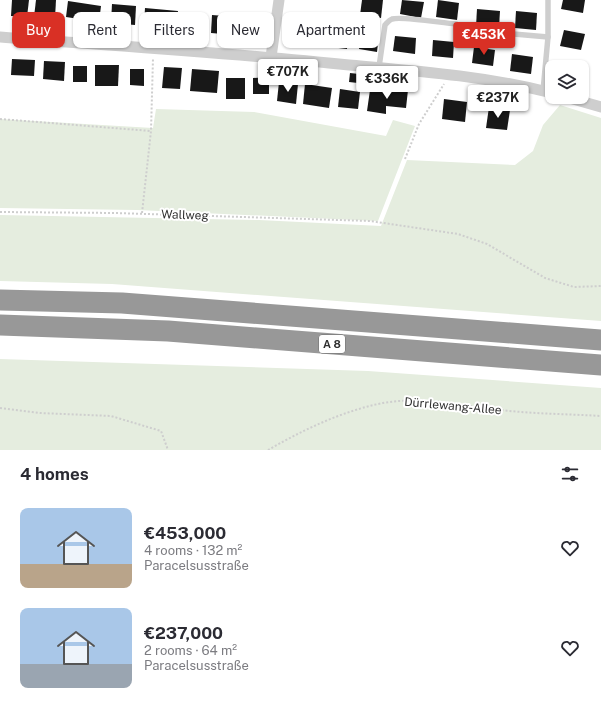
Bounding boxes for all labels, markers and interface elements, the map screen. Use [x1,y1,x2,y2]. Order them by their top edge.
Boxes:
chip: Buy [12,12,65,48]
chip: Rent [73,12,131,48]
chip: Filters [139,12,209,48]
chip: New [217,12,274,48]
chip: Apartment [282,12,380,48]
pin: €453K [456,22,512,56]
text: €453K [462,27,506,42]
pin: €707K [260,59,316,93]
map controls [545,60,589,104]
button: layers [545,60,589,104]
text: €707K [267,64,309,79]
pin: €336K [359,66,415,100]
text: €336K [365,71,409,86]
pin: €237K [470,85,526,119]
text: €237K [477,90,519,105]
street label: Wallweg [161,207,209,223]
road number: A 8 [319,335,345,353]
street label: Dürrlewang-Allee [404,395,502,417]
icon: filters [559,463,581,485]
text: 4 homes [20,464,89,484]
text: €453,000 [144,523,226,543]
icon: home [52,524,100,572]
icon: heart [559,537,581,559]
text: 4 rooms · 132 m² [144,543,242,558]
text: Paracelsusstraße [144,558,249,573]
text: €237,000 [144,623,223,643]
icon: home [52,624,100,672]
icon: heart [559,637,581,659]
text: 2 rooms · 64 m² [144,643,237,658]
text: Paracelsusstraße [144,658,249,673]

